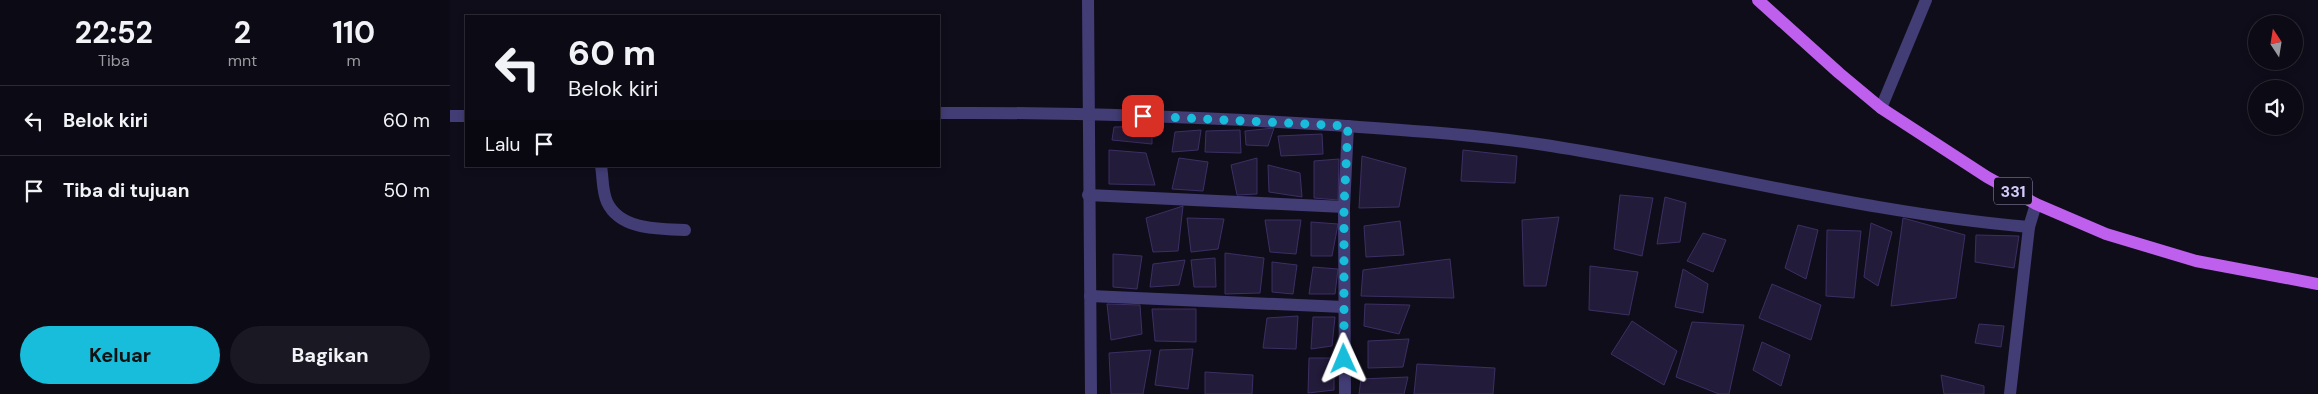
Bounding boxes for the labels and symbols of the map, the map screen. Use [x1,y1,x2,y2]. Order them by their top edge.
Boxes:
north arrow [2248,15,2302,70]
pin [1122,95,1164,137]
road number: 331 [1994,178,2032,205]
position arrow [1317,332,1369,384]

